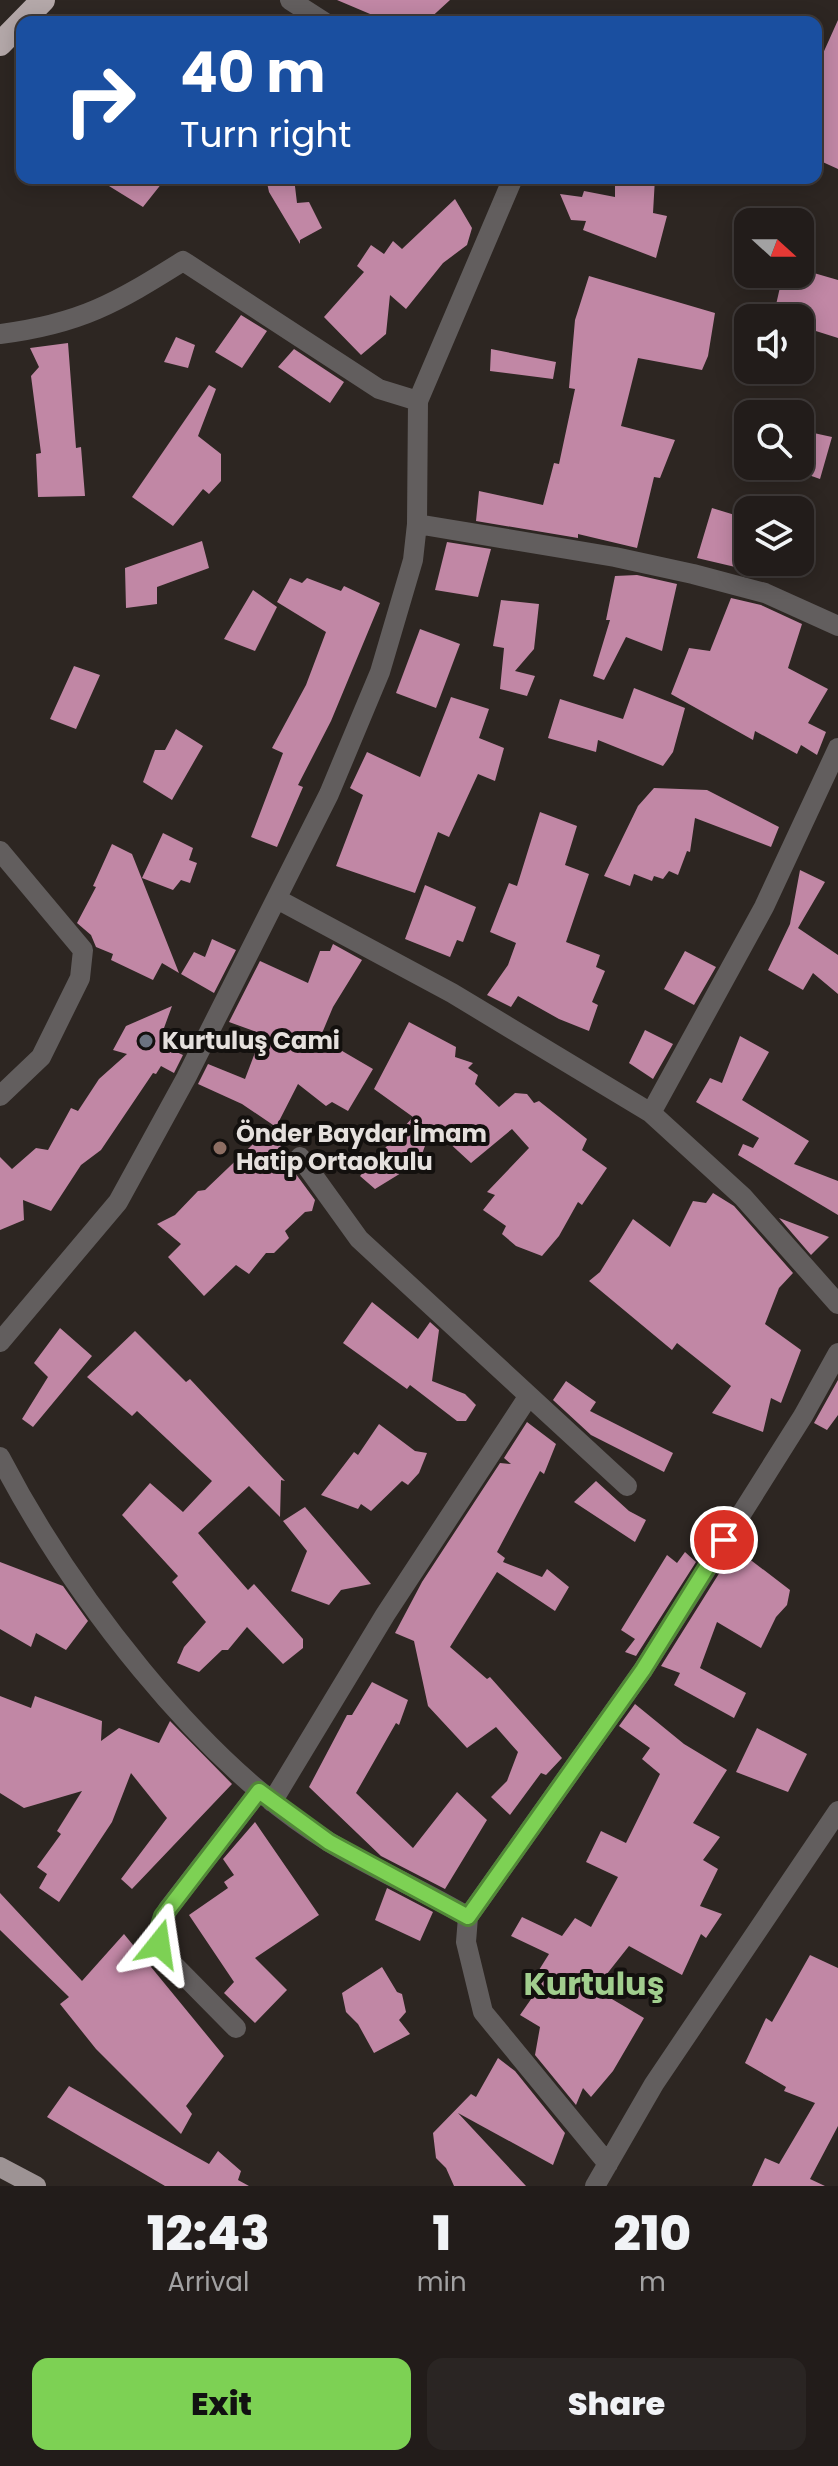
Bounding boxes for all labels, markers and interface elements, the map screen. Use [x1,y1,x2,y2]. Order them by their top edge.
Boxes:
text: 40 m [180,33,326,112]
icon: right [48,48,152,152]
text: Turn right [180,109,351,160]
north arrow [734,208,814,288]
map controls [734,208,814,576]
button: sound [734,304,814,384]
button: search [734,400,814,480]
button: layers [734,496,814,576]
place label: Kurtuluş Cami [162,1024,340,1057]
marker: Kurtuluş Cami [137,1032,155,1050]
place label: Önder Baydar İmam Hatip Ortaokulu [236,1117,487,1178]
marker: Önder Baydar İmam Hatip Ortaokulu [211,1139,229,1157]
pin [690,1506,758,1574]
icon: arrive [702,1518,746,1562]
position arrow [117,1902,201,1986]
district label: Kurtuluş [524,1961,665,2006]
text: 12:43 [147,2200,270,2267]
text: 1 [432,2200,451,2267]
text: 210 [614,2200,691,2267]
text: Arrival [167,2264,249,2300]
text: min [417,2264,467,2300]
text: m [639,2264,666,2300]
button: Exit [32,2358,411,2450]
button: Share [427,2358,806,2450]

